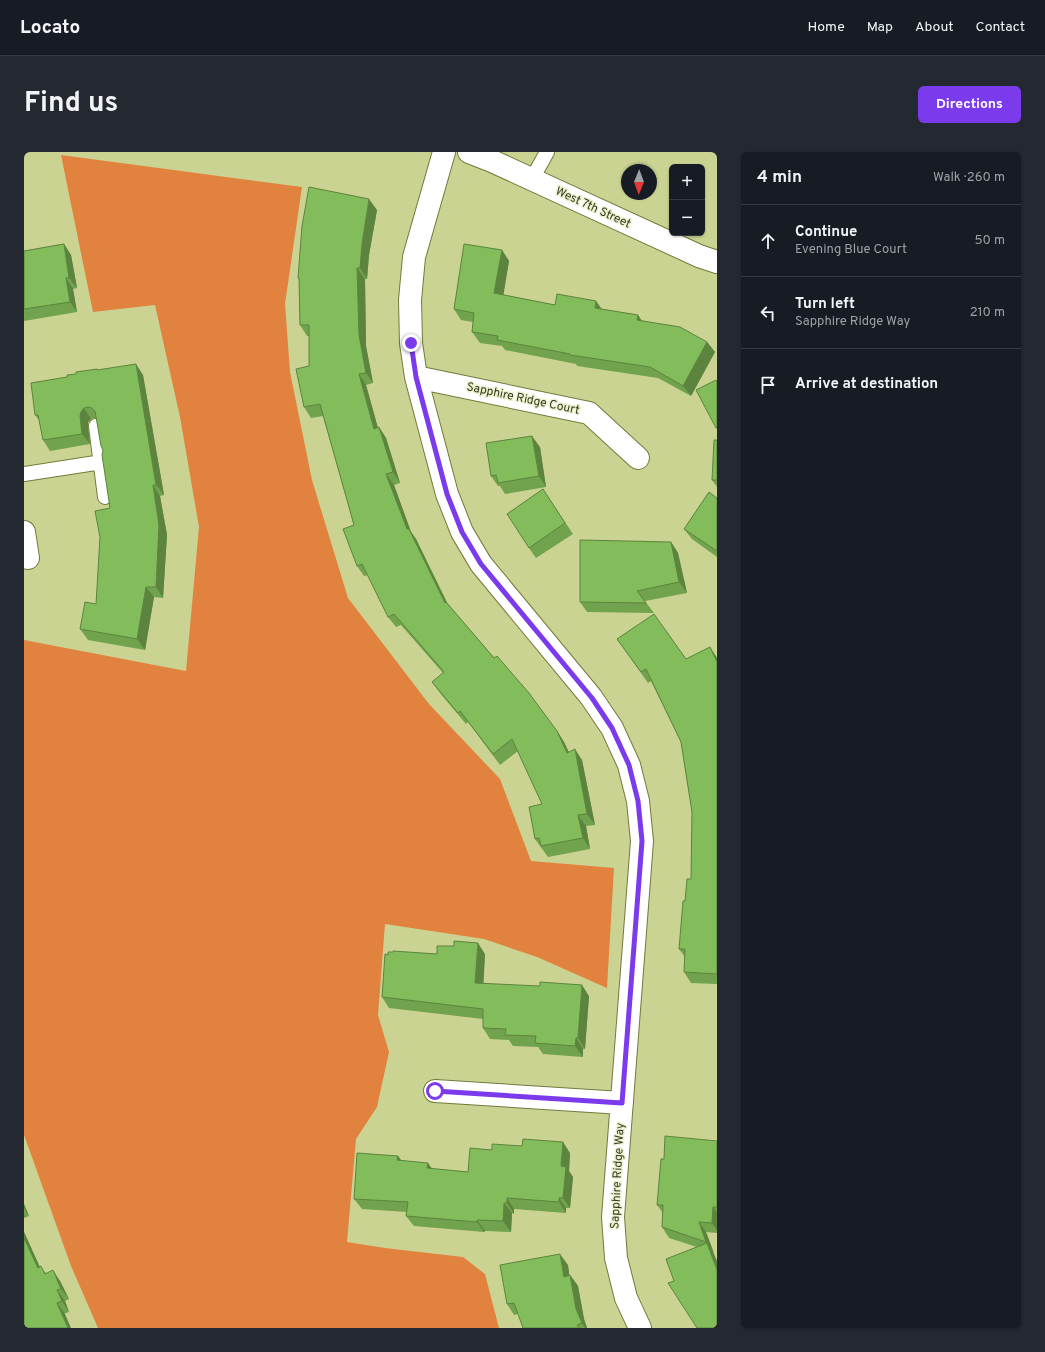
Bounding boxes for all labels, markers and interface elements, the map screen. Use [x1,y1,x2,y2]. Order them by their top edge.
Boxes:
text: Locato [20,16,80,40]
text: Home [808,19,845,36]
text: Map [867,19,893,36]
text: About [915,19,954,36]
text: Contact [976,19,1025,36]
text: Find us [24,86,118,122]
button: Directions [918,86,1021,123]
north arrow [621,164,657,200]
map controls [669,164,705,236]
button: + [669,164,705,200]
text: 4 min [757,167,802,189]
text: Walk · 260 m [933,170,1005,186]
street label: West 7th Street [553,184,633,232]
button: − [669,200,705,236]
text: Continue [795,223,857,242]
icon: ahead [757,230,779,252]
text: 50 m [975,233,1005,249]
text: Evening Blue Court [795,242,907,258]
text: Turn left [795,295,855,314]
icon: left [757,302,779,324]
text: 210 m [970,305,1005,321]
text: Sapphire Ridge Way [795,314,910,330]
route end [402,334,420,352]
icon: arrive [757,374,779,396]
text: Arrive at destination [795,375,938,394]
street label: Sapphire Ridge Court [465,379,581,419]
route start [426,1082,444,1100]
street label: Sapphire Ridge Way [607,1122,629,1230]

